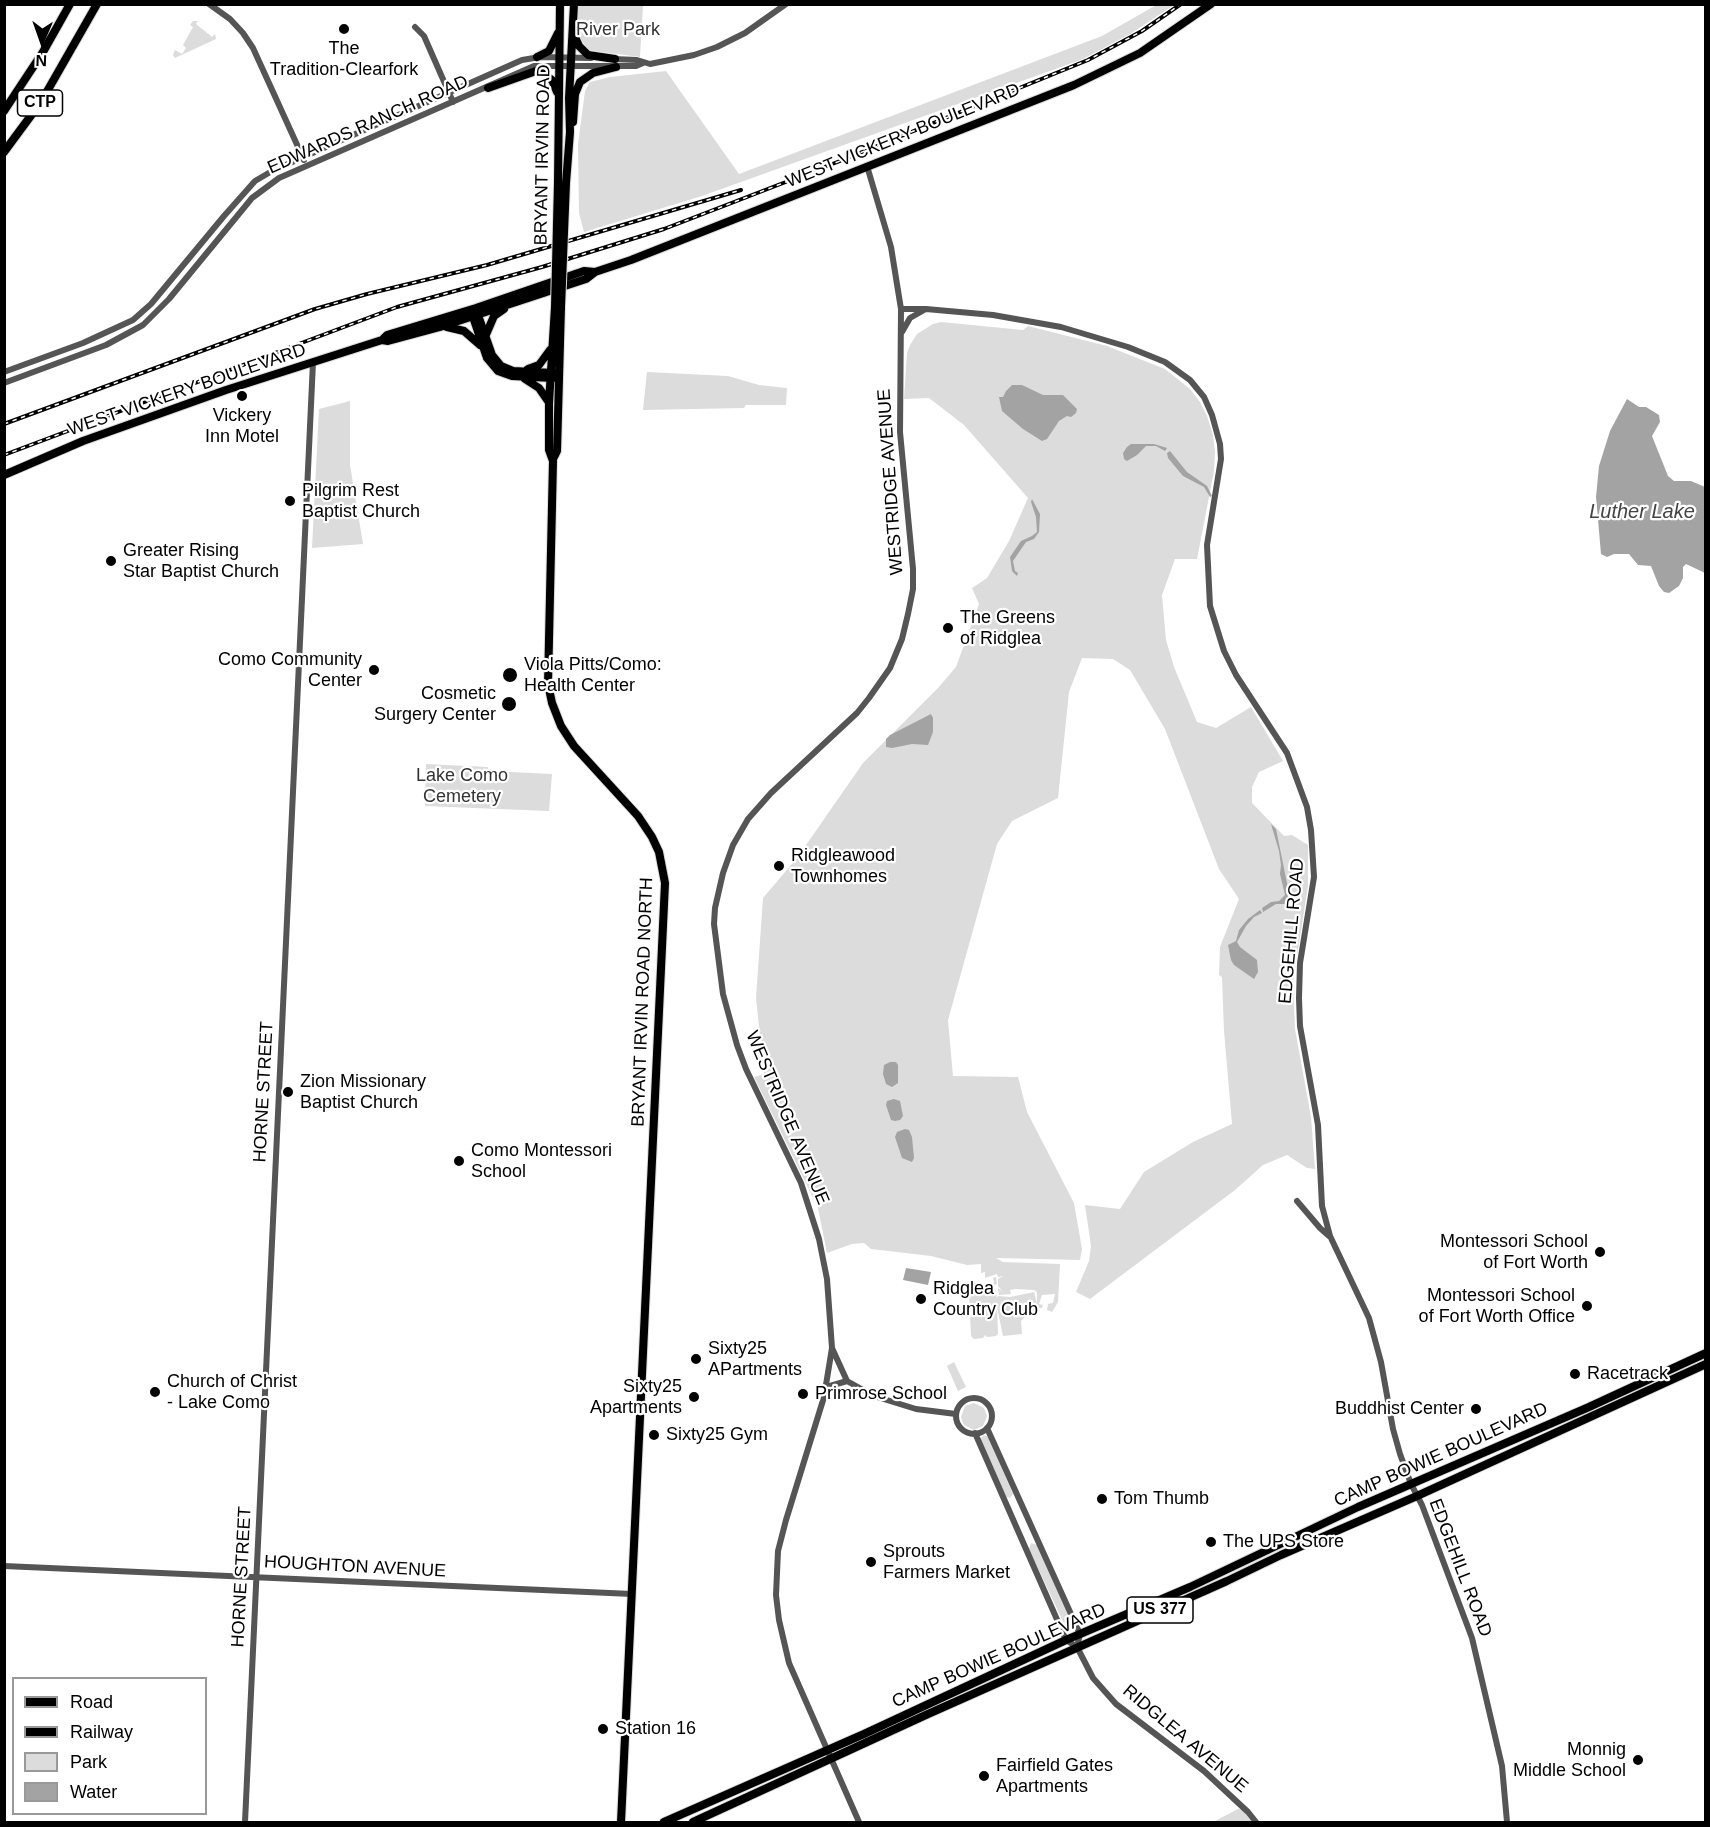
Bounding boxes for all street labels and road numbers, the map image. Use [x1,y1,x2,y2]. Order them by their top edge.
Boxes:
street label: BRYANT IRVIN ROAD [531,64,555,246]
street label: EDWARDS RANCH ROAD [264,71,472,179]
street label: WEST VICKERY BOULEVARD [783,79,1023,193]
road number: CTP [18,90,63,116]
street label: WEST VICKERY BOULEVARD [65,339,309,441]
street label: WESTRIDGE AVENUE [874,388,908,576]
street label: EDGEHILL ROAD [1275,857,1309,1005]
street label: BRYANT IRVIN ROAD NORTH [628,877,658,1127]
street label: HORNE STREET [250,1021,278,1163]
street label: WESTRIDGE AVENUE [741,1028,833,1208]
street label: CAMP BOWIE BOULEVARD [1331,1398,1551,1512]
street label: EDGEHILL ROAD [1424,1496,1496,1640]
street label: HORNE STREET [228,1506,256,1648]
street label: HOUGHTON AVENUE [263,1551,447,1583]
road number: US 377 [1127,1597,1193,1623]
street label: CAMP BOWIE BOULEVARD [889,1599,1109,1713]
street label: RIDGLEA AVENUE [1118,1680,1252,1798]

